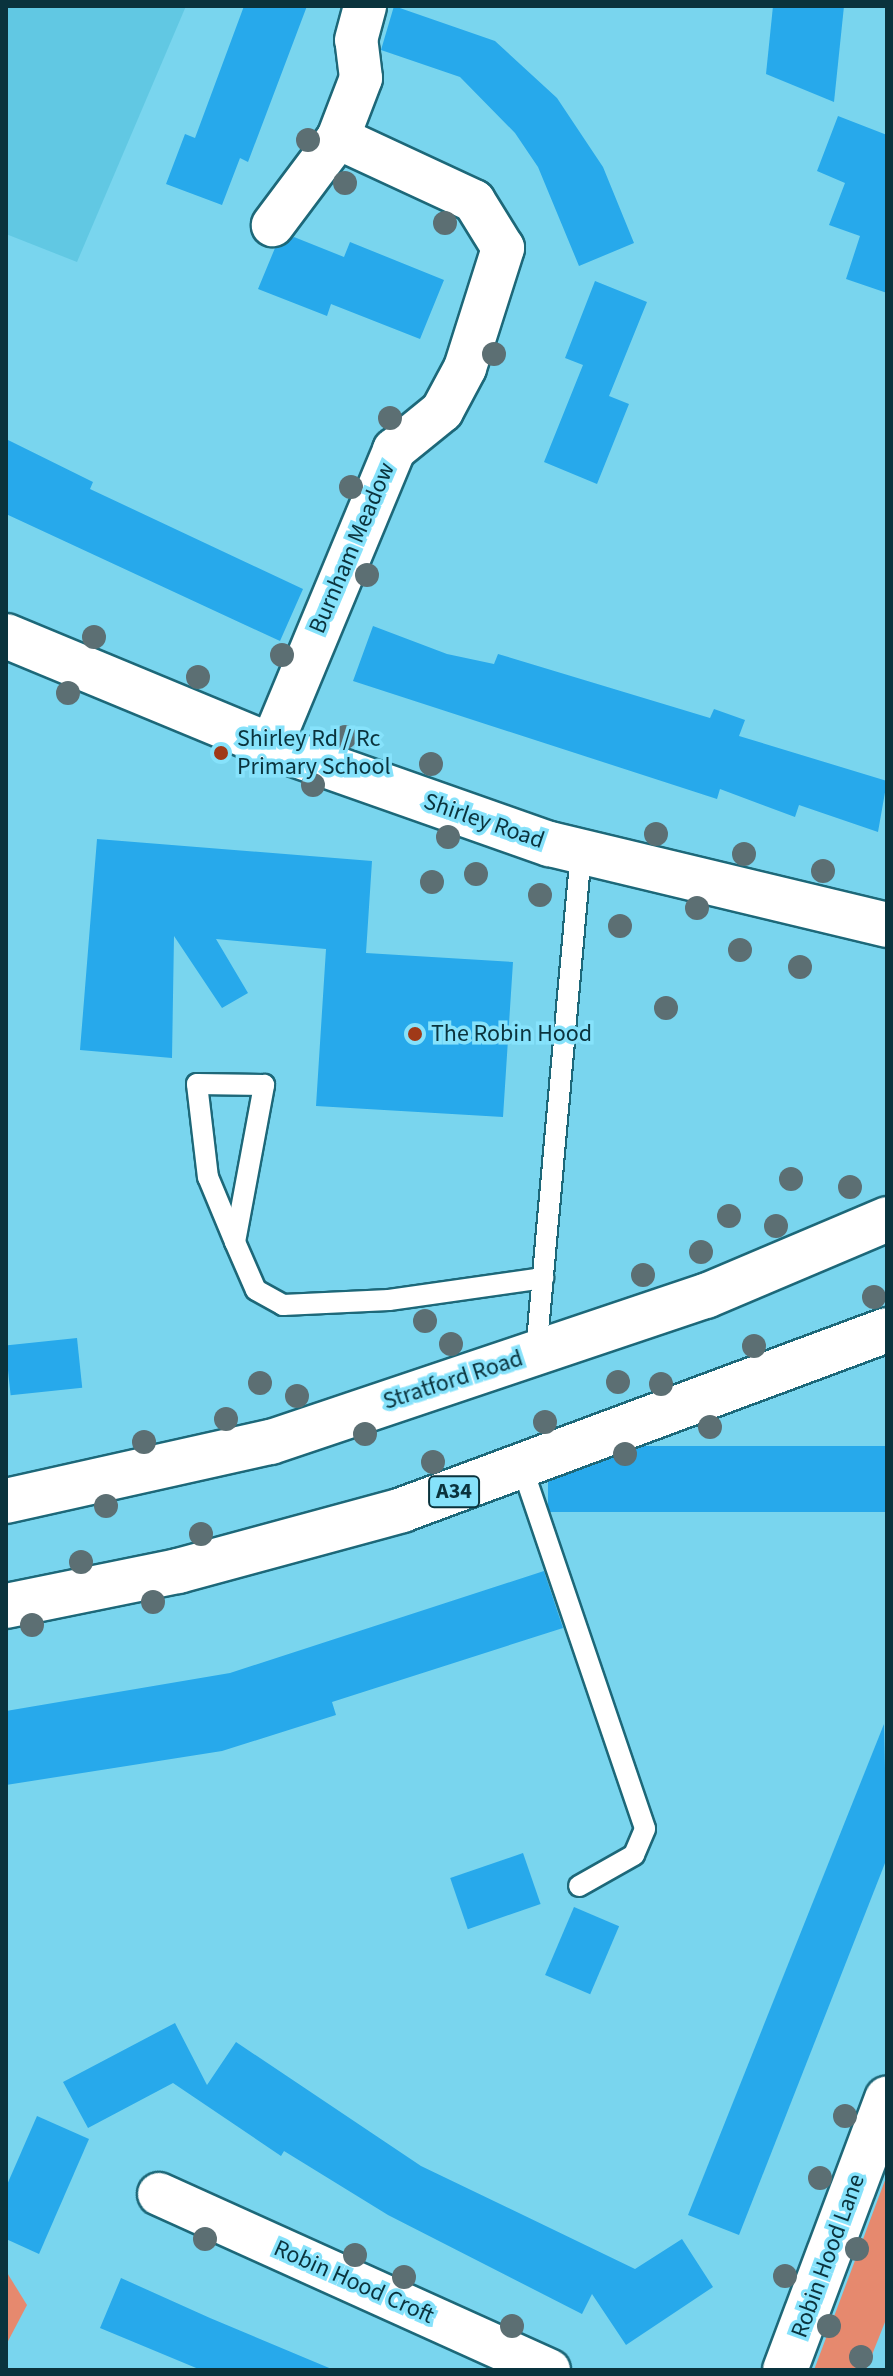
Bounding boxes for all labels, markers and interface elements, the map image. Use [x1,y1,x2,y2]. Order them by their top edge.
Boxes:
street label: Burnham Meadow [303,458,401,638]
place label: Shirley Rd / Rc Primary School [237,725,391,781]
marker: Shirley Rd / Rc Primary School [212,744,230,762]
street label: Shirley Road [420,787,548,855]
place label: The Robin Hood [431,1020,592,1048]
marker: The Robin Hood [406,1025,424,1043]
street label: Stratford Road [379,1344,527,1416]
road number: A34 [428,1474,480,1510]
street label: Robin Hood Lane [785,2170,871,2342]
street label: Robin Hood Croft [269,2234,439,2330]

